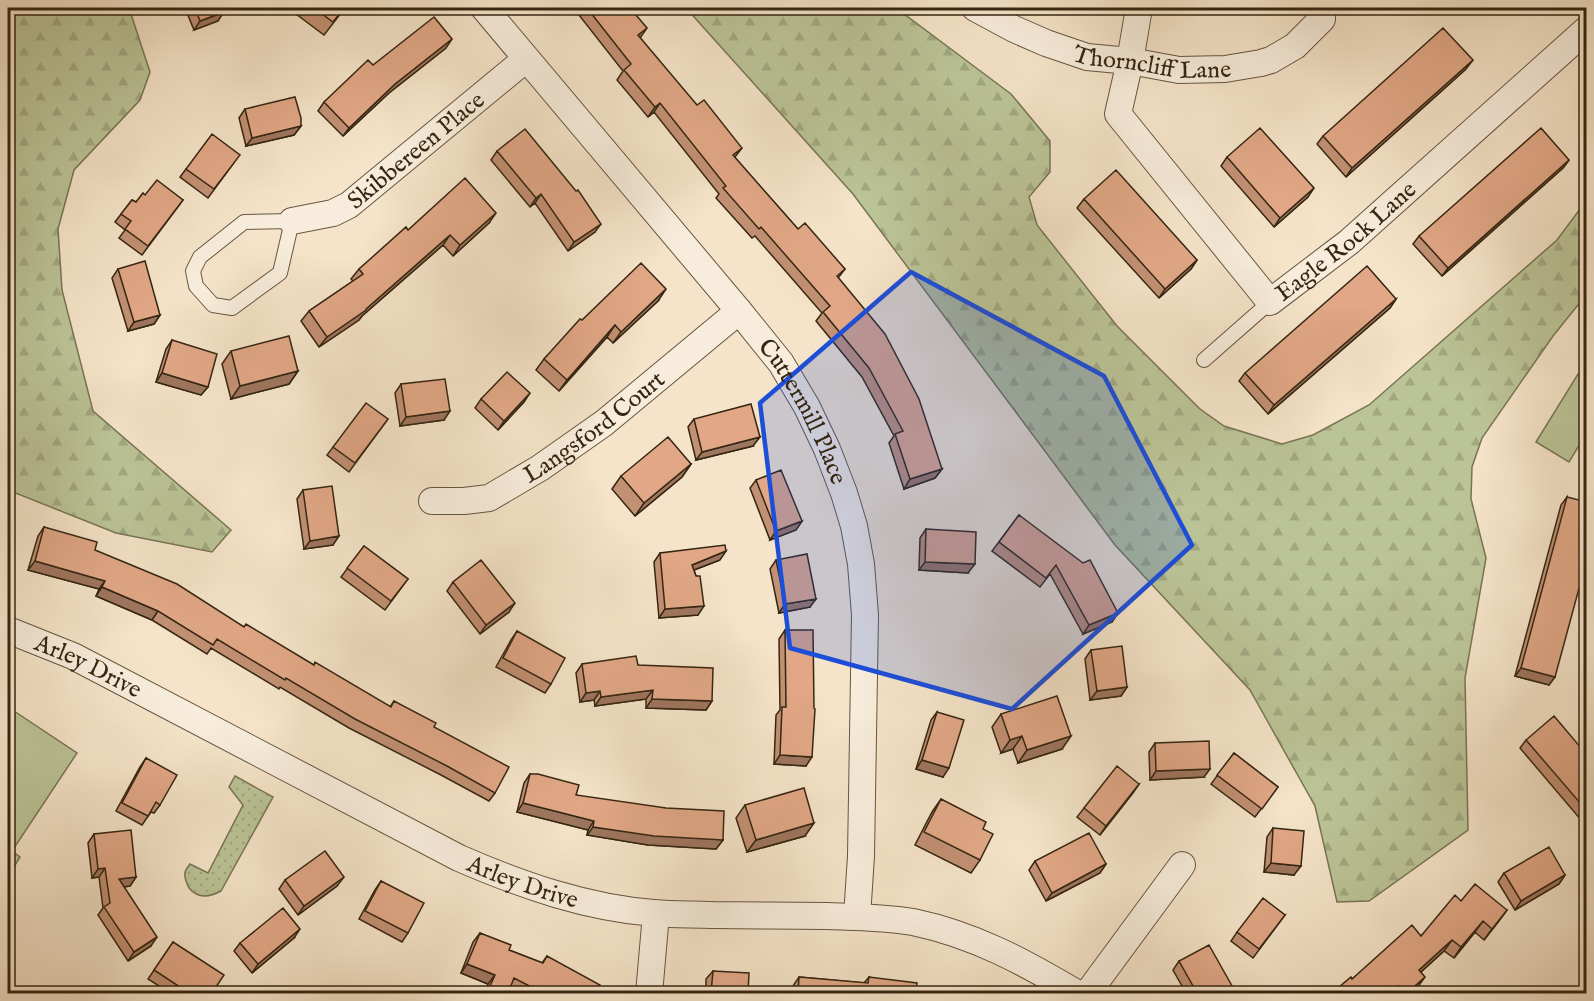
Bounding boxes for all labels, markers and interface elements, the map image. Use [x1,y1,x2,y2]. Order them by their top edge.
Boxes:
street label: Thorncliff Lane [1068,39,1234,87]
street label: Skibbereen Place [341,85,492,217]
street label: Eagle Rock Lane [1270,175,1423,309]
street label: Cuttermill Place [750,333,853,489]
street label: Langsford Court [518,365,672,491]
street label: Arley Drive [29,628,147,706]
street label: Arley Drive [461,849,581,917]

